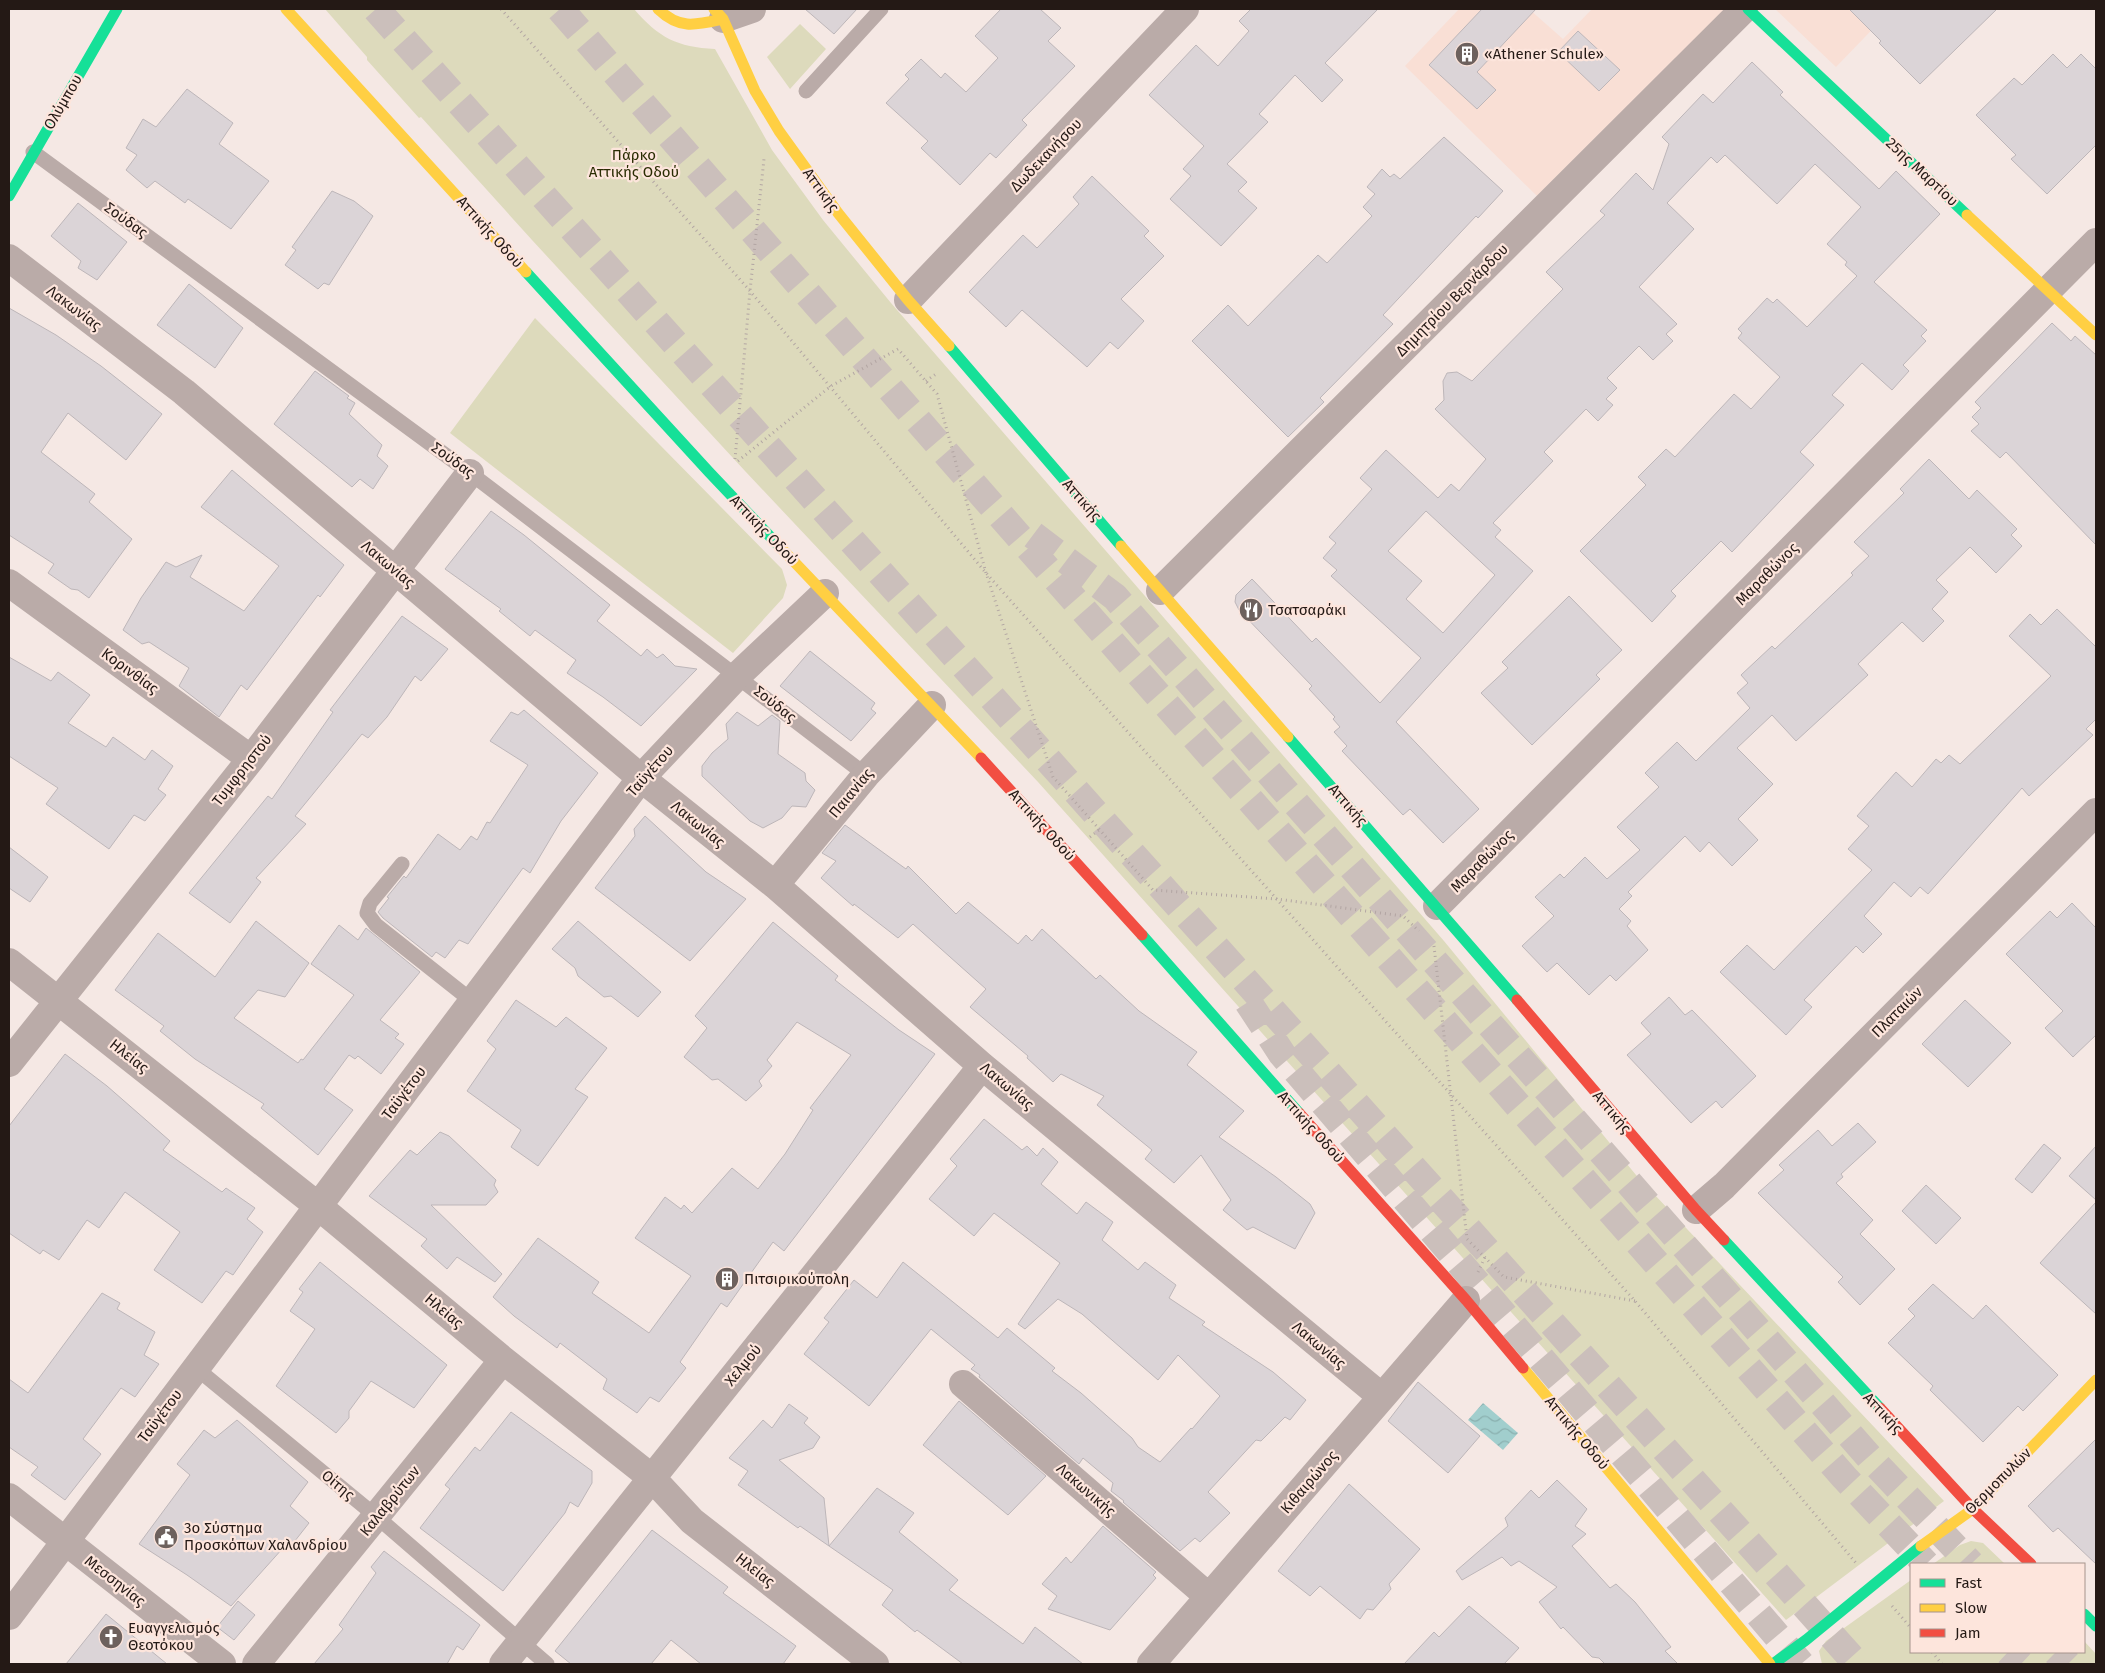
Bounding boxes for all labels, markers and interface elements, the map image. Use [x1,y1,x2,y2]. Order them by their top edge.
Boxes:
building icon: «Athener Schule» [1454,41,1480,67]
place label: «Athener Schule» [1484,45,1604,63]
street label: Ολύμπου [40,71,86,133]
street label: Δωδεκανήσου [1007,115,1085,195]
street label: 25ης Μαρτίου [1882,134,1962,210]
park label: Πάρκο Αττικής Οδού [589,146,679,181]
street label: Αττικής [799,165,843,215]
street label: Αττικής Οδού [453,192,527,272]
street label: Σούδας [101,198,151,242]
street label: Δημητρίου Βερνάρδου [1392,240,1512,360]
street label: Λακωνίας [43,282,105,334]
street label: Σούδας [428,438,478,482]
street label: Αττικής [1059,475,1105,525]
street label: Αττικής Οδού [726,491,802,569]
street label: Λακωνίας [358,537,418,591]
street label: Μαραθώνος [1732,539,1802,609]
restaurant icon: Τσατσαράκι [1238,597,1264,623]
place label: Τσατσαράκι [1268,601,1346,619]
street label: Κορινθίας [98,644,162,698]
street label: Σούδας [750,682,800,726]
street label: Τυμφρηστού [208,731,276,809]
street label: Ταϋγέτου [623,742,677,800]
street label: Παιανίας [825,765,877,821]
street label: Αττικής [1325,780,1371,830]
street label: Αττικής Οδού [1005,785,1079,865]
street label: Λακωνίας [667,797,729,851]
street label: Μαραθώνος [1447,826,1517,896]
street label: Πλαταιών [1868,982,1927,1041]
street label: Ηλείας [106,1035,152,1077]
street label: Λακωνίας [977,1059,1037,1113]
street label: Ταϋγέτου [378,1063,430,1123]
street label: Αττικής Οδού [1274,1087,1348,1167]
street label: Αττικής [1589,1087,1635,1137]
building icon: Πιτσιρικούπολη [714,1266,740,1292]
place label: Πιτσιρικούπολη [744,1270,849,1288]
street label: Ηλείας [421,1290,467,1332]
street label: Λακωνίας [1289,1318,1349,1372]
street label: Χελμού [721,1341,765,1389]
street label: Ταϋγέτου [134,1386,186,1446]
street label: Αττικής [1859,1389,1907,1437]
street label: Αττικής Οδού [1541,1393,1613,1473]
street label: Θερμοπυλών [1961,1444,2035,1518]
street label: Κιθαιρώνος [1277,1447,1341,1517]
street label: Λακωνικής [1053,1460,1119,1520]
street label: Καλαβρύτων [356,1462,424,1540]
street label: Οίτης [318,1466,358,1504]
place label: 3ο Σύστημα Προσκόπων Χαλανδρίου [184,1519,347,1554]
public building icon: 3ο Σύστημα Προσκόπων Χαλανδρίου [153,1524,179,1550]
street label: Ηλείας [732,1549,778,1591]
street label: Μεσσηνίας [81,1552,149,1610]
legend [1910,1563,2085,1653]
text: Fast [1955,1574,1982,1592]
text: Slow [1955,1599,1987,1617]
place label: Ευαγγελισμός Θεοτόκου [128,1619,220,1654]
church icon: Ευαγγελισμός Θεοτόκου [98,1624,124,1650]
text: Jam [1955,1624,1981,1642]

